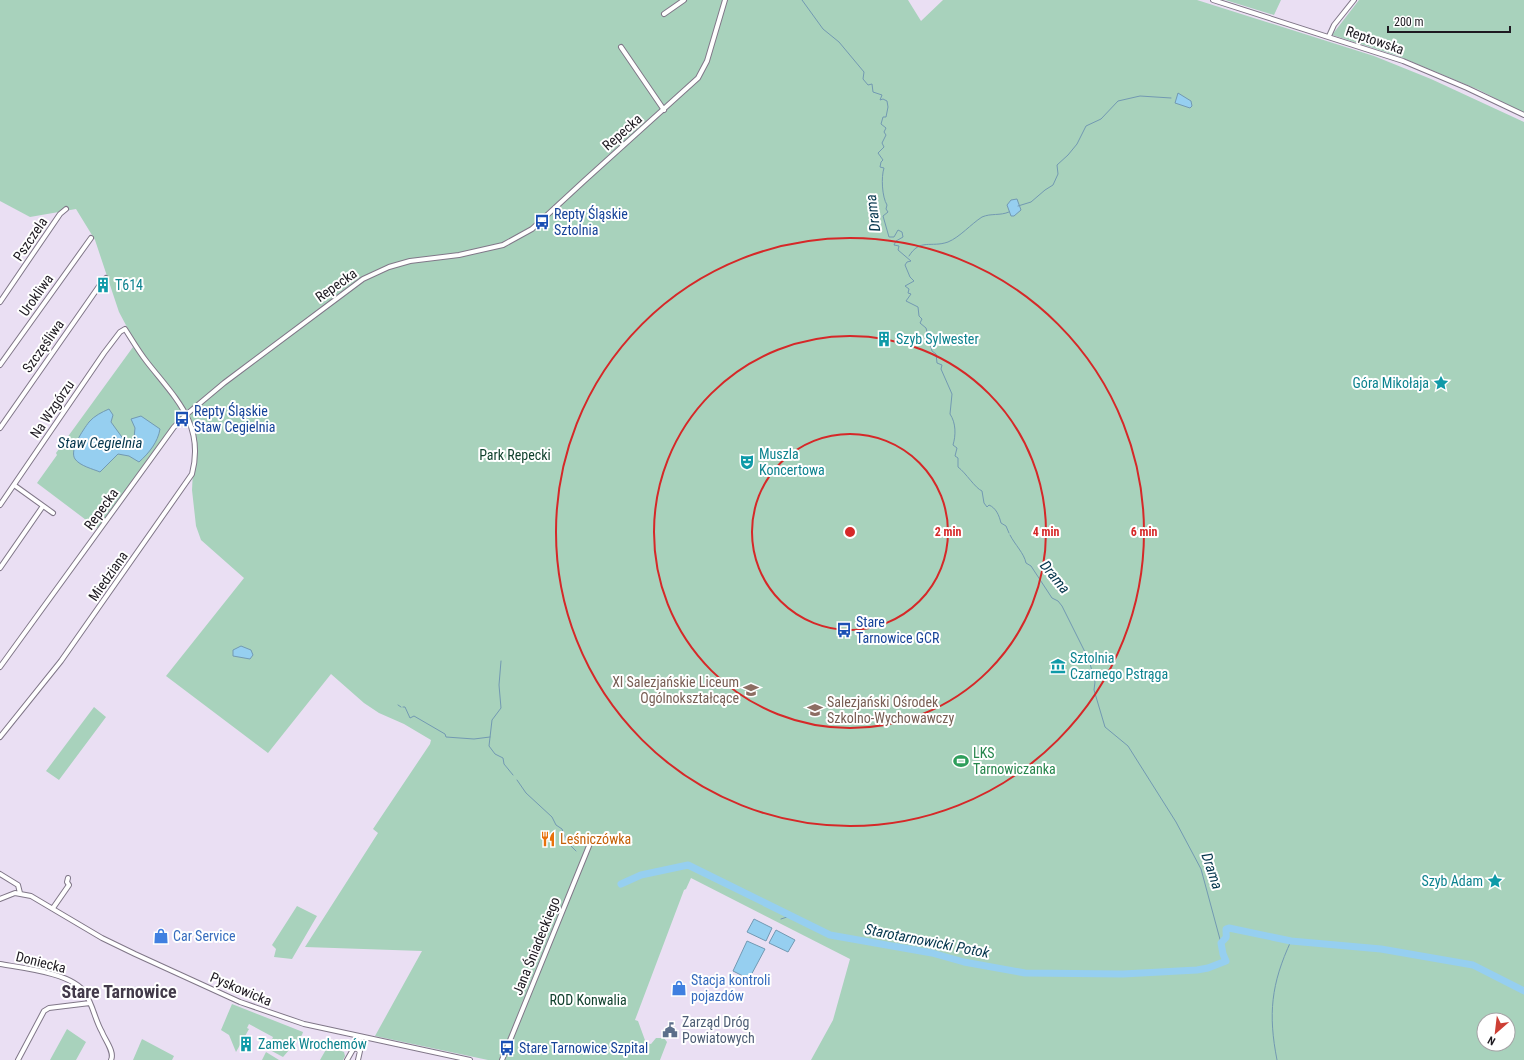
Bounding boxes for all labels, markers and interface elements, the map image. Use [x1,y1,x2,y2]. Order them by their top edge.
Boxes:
scale bar [1388,8,1510,34]
text: 200 m [1394,15,1424,29]
street label: Reptowska [1344,23,1406,57]
street label: Repecka [599,111,645,153]
water label: Drama [862,193,884,233]
place label: Repty Śląskie Sztolnia [554,205,628,238]
bus stop icon: Repty Śląskie Sztolnia [533,213,551,231]
street label: Pszczela [10,214,50,264]
street label: Repecka [312,265,360,305]
street label: Urokliwa [16,271,56,319]
building icon: T614 [94,276,112,294]
place label: T614 [115,277,143,293]
street label: Szczęśliwa [19,316,67,376]
building icon: Szyb Sylwester [875,330,893,348]
place label: Szyb Sylwester [896,331,979,347]
place icon: Góra Mikołaja [1432,374,1450,392]
place label: Góra Mikołaja [1353,375,1429,391]
street label: Na Wzgórzu [27,377,77,441]
place label: Repty Śląskie Staw Cegielnia [194,402,276,435]
bus stop icon: Repty Śląskie Staw Cegielnia [173,410,191,428]
water label: Staw Cegielnia [58,434,142,452]
place label: Muszla Koncertowa [759,446,825,478]
park label: Park Repecki [479,447,551,463]
theatre icon: Muszla Koncertowa [738,453,756,471]
street label: Repecka [81,485,121,533]
centre of rings [843,525,857,539]
text: 2 min [935,525,961,539]
text: 4 min [1033,525,1059,539]
text: 6 min [1131,525,1157,539]
street label: Miedziana [85,548,131,604]
water label: Drama [1036,557,1074,597]
place label: Stare Tarnowice GCR [856,614,940,646]
bus stop icon: Stare Tarnowice GCR [835,621,853,639]
place label: Sztolnia Czarnego Pstrąga [1070,650,1168,682]
museum icon: Sztolnia Czarnego Pstrąga [1049,657,1067,675]
place label: XI Salezjańskie Liceum Ogólnokształcące [612,674,739,706]
school or university icon: XI Salezjańskie Liceum Ogólnokształcące [742,681,760,699]
place label: Salezjański Ośrodek Szkolno-Wychowawczy [827,694,954,726]
school or university icon: Salezjański Ośrodek Szkolno-Wychowawczy [806,701,824,719]
place label: LKS Tarnowiczanka [973,745,1056,777]
sports icon: LKS Tarnowiczanka [952,752,970,770]
restaurant icon: Leśniczówka [539,830,557,848]
place label: Leśniczówka [560,831,631,847]
water label: Drama [1197,850,1227,892]
place icon: Szyb Adam [1486,872,1504,890]
place label: Szyb Adam [1421,873,1483,889]
street label: Jana Śniadeckiego [508,894,563,997]
water label: Starotarnowicki Potok [863,920,991,962]
shop icon: Car Service [152,927,170,945]
place label: Car Service [173,928,236,944]
street label: Doniecka [14,948,68,976]
street label: Pyskowicka [208,969,274,1009]
place label: Stacja kontroli pojazdów [691,972,770,1004]
shop icon: Stacja kontroli pojazdów [670,979,688,997]
district label: Stare Tarnowice [61,981,177,1002]
park label: ROD Konwalia [549,992,627,1008]
north arrow [1476,1012,1516,1052]
place label: Zarząd Dróg Powiatowych [682,1014,755,1046]
public building icon: Zarząd Dróg Powiatowych [661,1021,679,1039]
text: N [1485,1033,1498,1048]
building icon: Zamek Wrochemów [237,1035,255,1053]
place label: Zamek Wrochemów [258,1036,367,1052]
bus stop icon: Stare Tarnowice Szpital [498,1039,516,1057]
place label: Stare Tarnowice Szpital [519,1040,648,1056]

